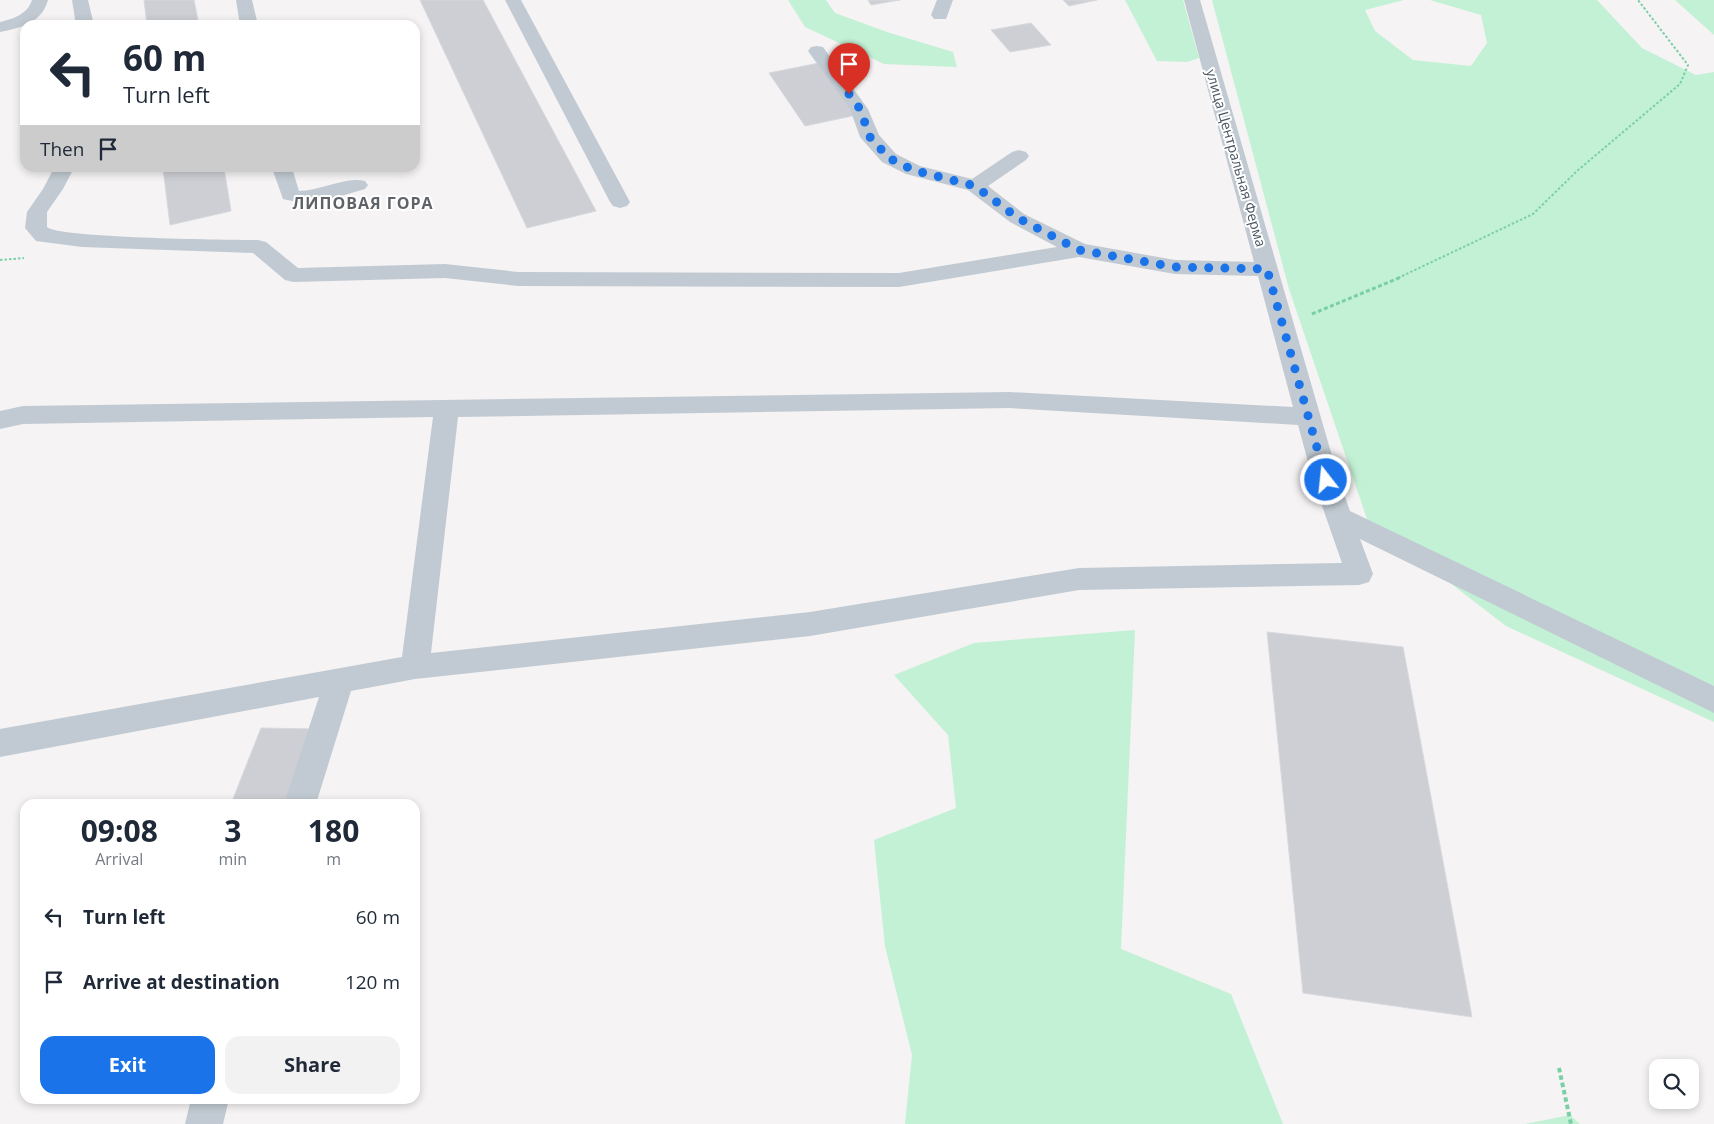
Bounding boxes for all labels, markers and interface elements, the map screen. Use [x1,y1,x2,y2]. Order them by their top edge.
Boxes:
text: 60 m [123,34,206,81]
icon: left [40,40,105,105]
pin [828,43,870,94]
icon: arrive [835,50,863,78]
street label: улица Центральная Ферма [1202,67,1271,249]
text: Turn left [123,79,210,109]
icon: arrive [94,135,122,163]
text: Then [40,136,84,162]
district label: ЛИПОВАЯ ГОРА [292,192,434,214]
position arrow [1299,453,1351,505]
text: 09:08 [81,810,158,851]
text: 3 [224,810,241,851]
text: 180 [308,810,359,851]
text: Arrival [95,848,143,870]
text: min [219,848,247,870]
text: m [326,848,341,870]
icon: left [40,903,68,931]
text: Turn left [83,904,165,930]
text: 60 m [356,904,400,930]
icon: arrive [40,968,68,996]
text: Arrive at destination [83,969,280,995]
text: 120 m [345,969,400,995]
button: Exit [40,1036,215,1094]
button: Share [225,1036,400,1094]
map controls [1649,1059,1699,1109]
button: search [1649,1059,1699,1109]

